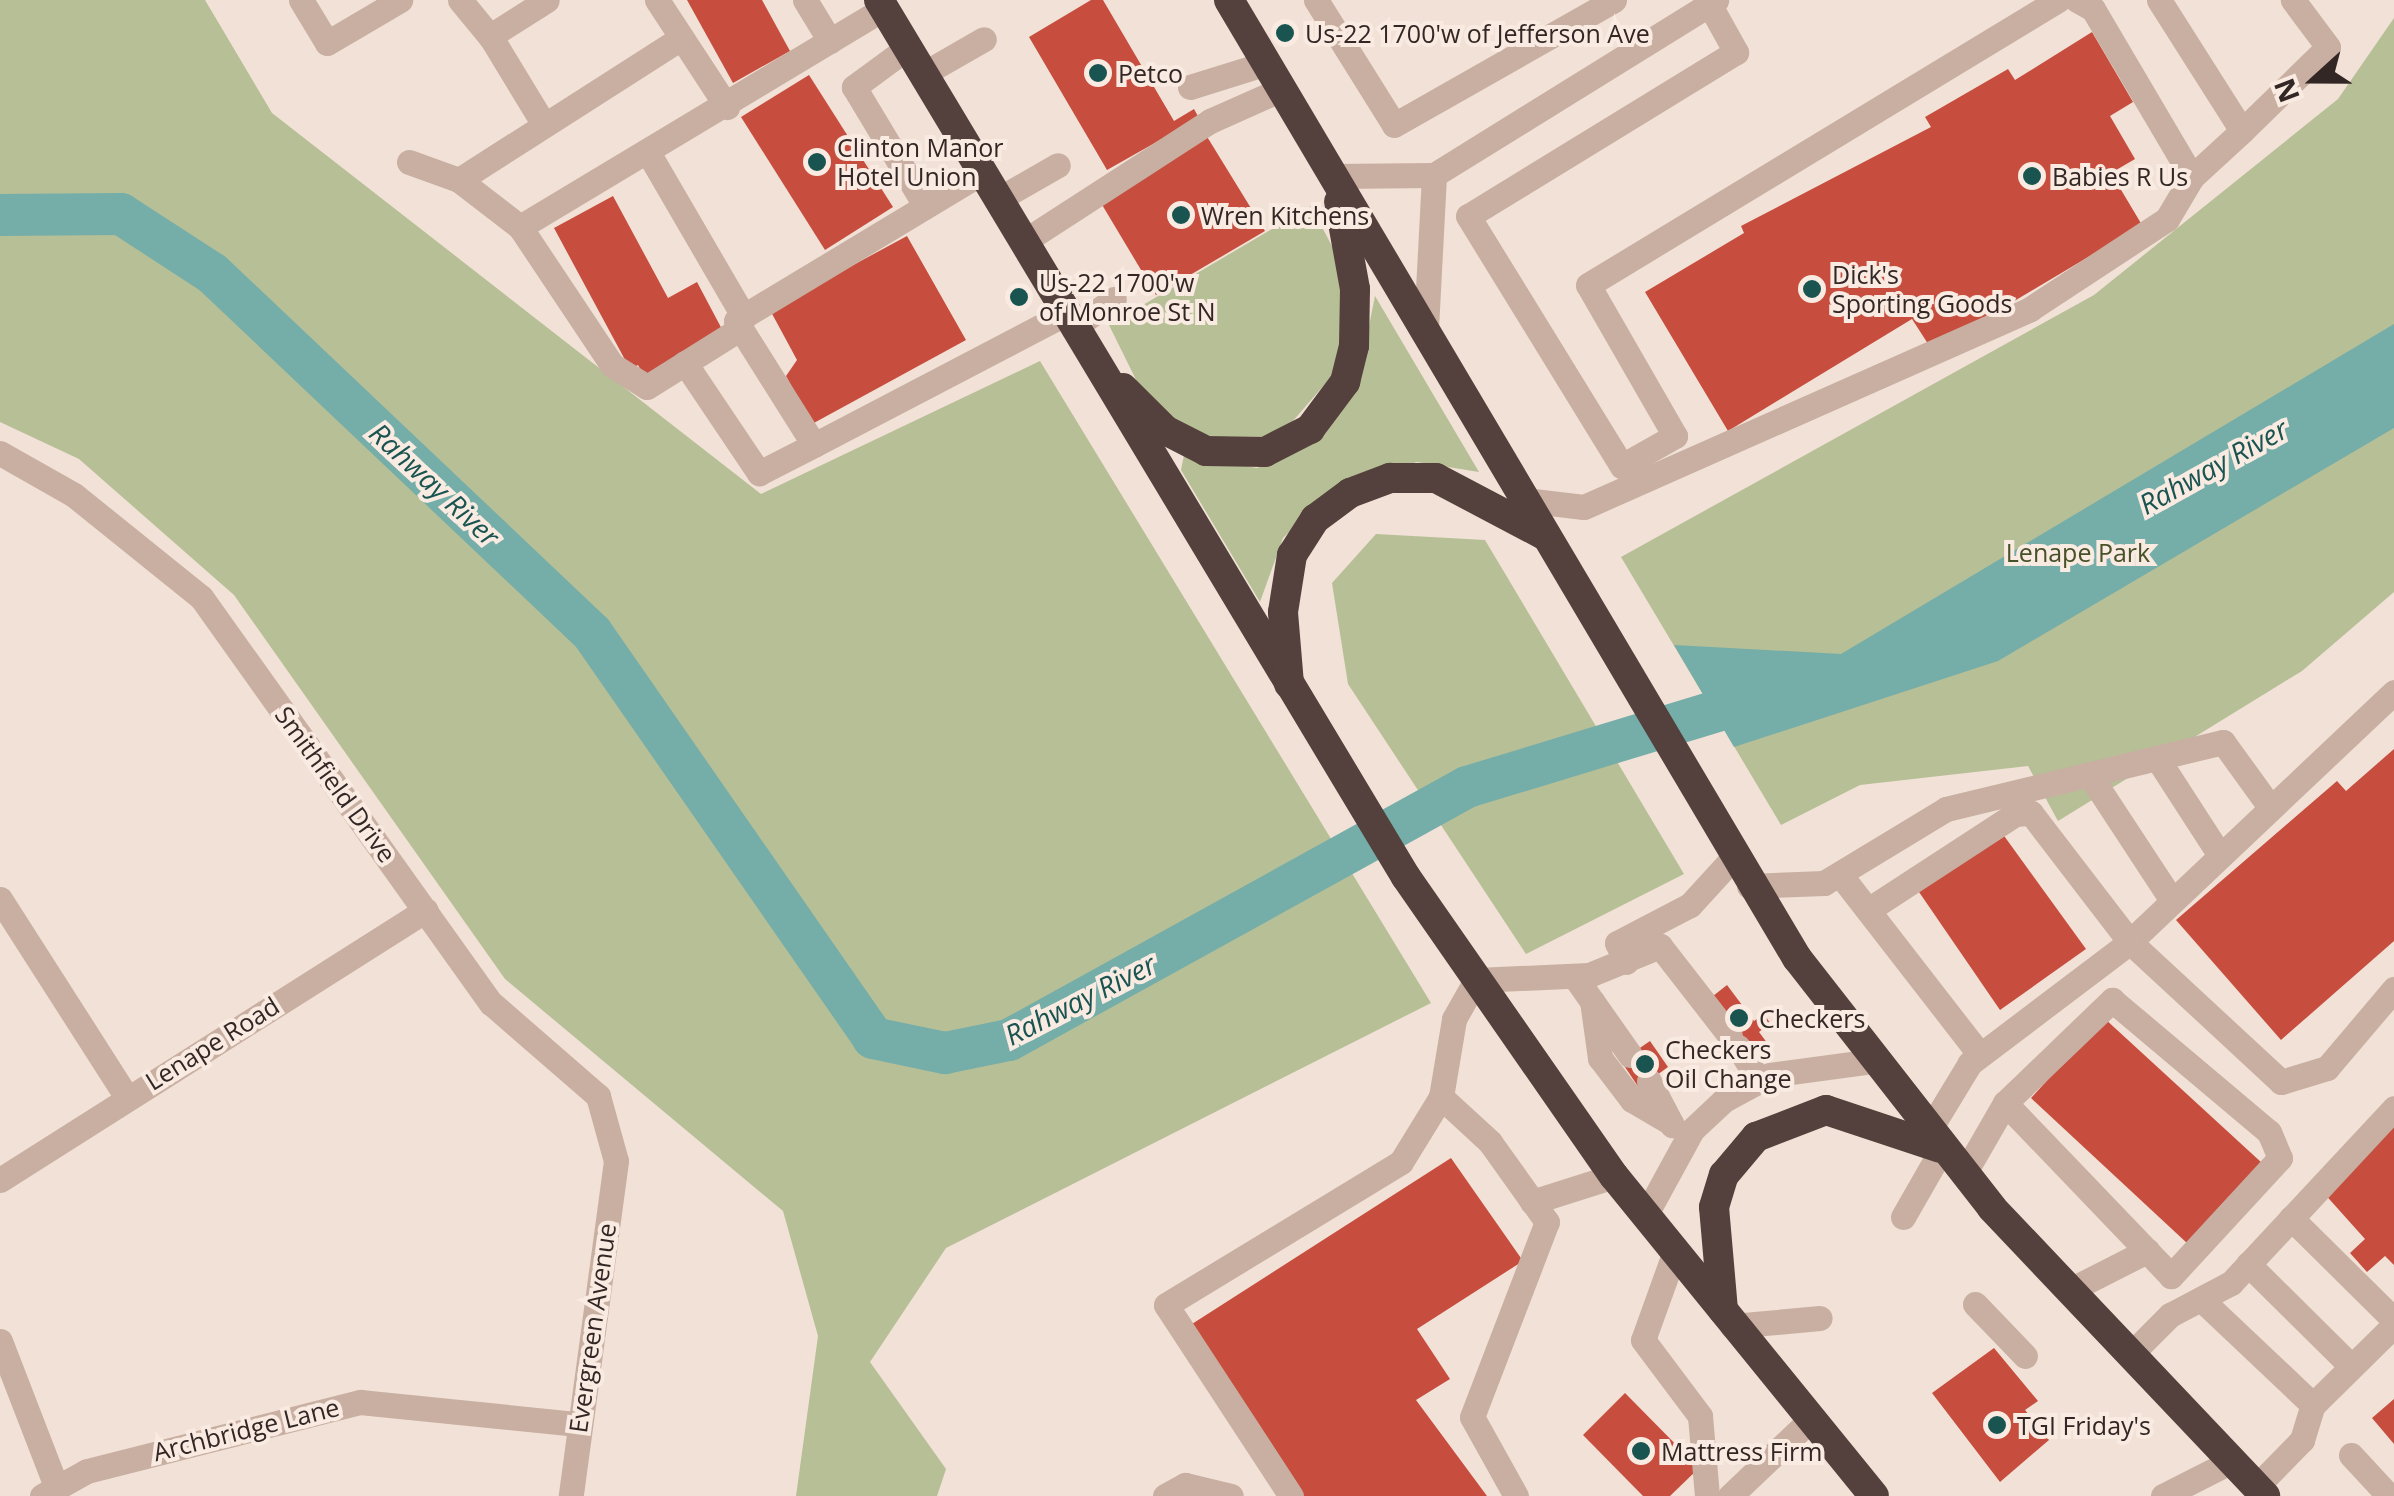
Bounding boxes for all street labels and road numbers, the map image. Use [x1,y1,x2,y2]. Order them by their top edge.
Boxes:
street label: Smithfield Drive [269,700,403,868]
street label: Lenape Road [140,990,284,1096]
street label: Evergreen Avenue [562,1221,622,1435]
street label: Archbridge Lane [150,1391,342,1467]

